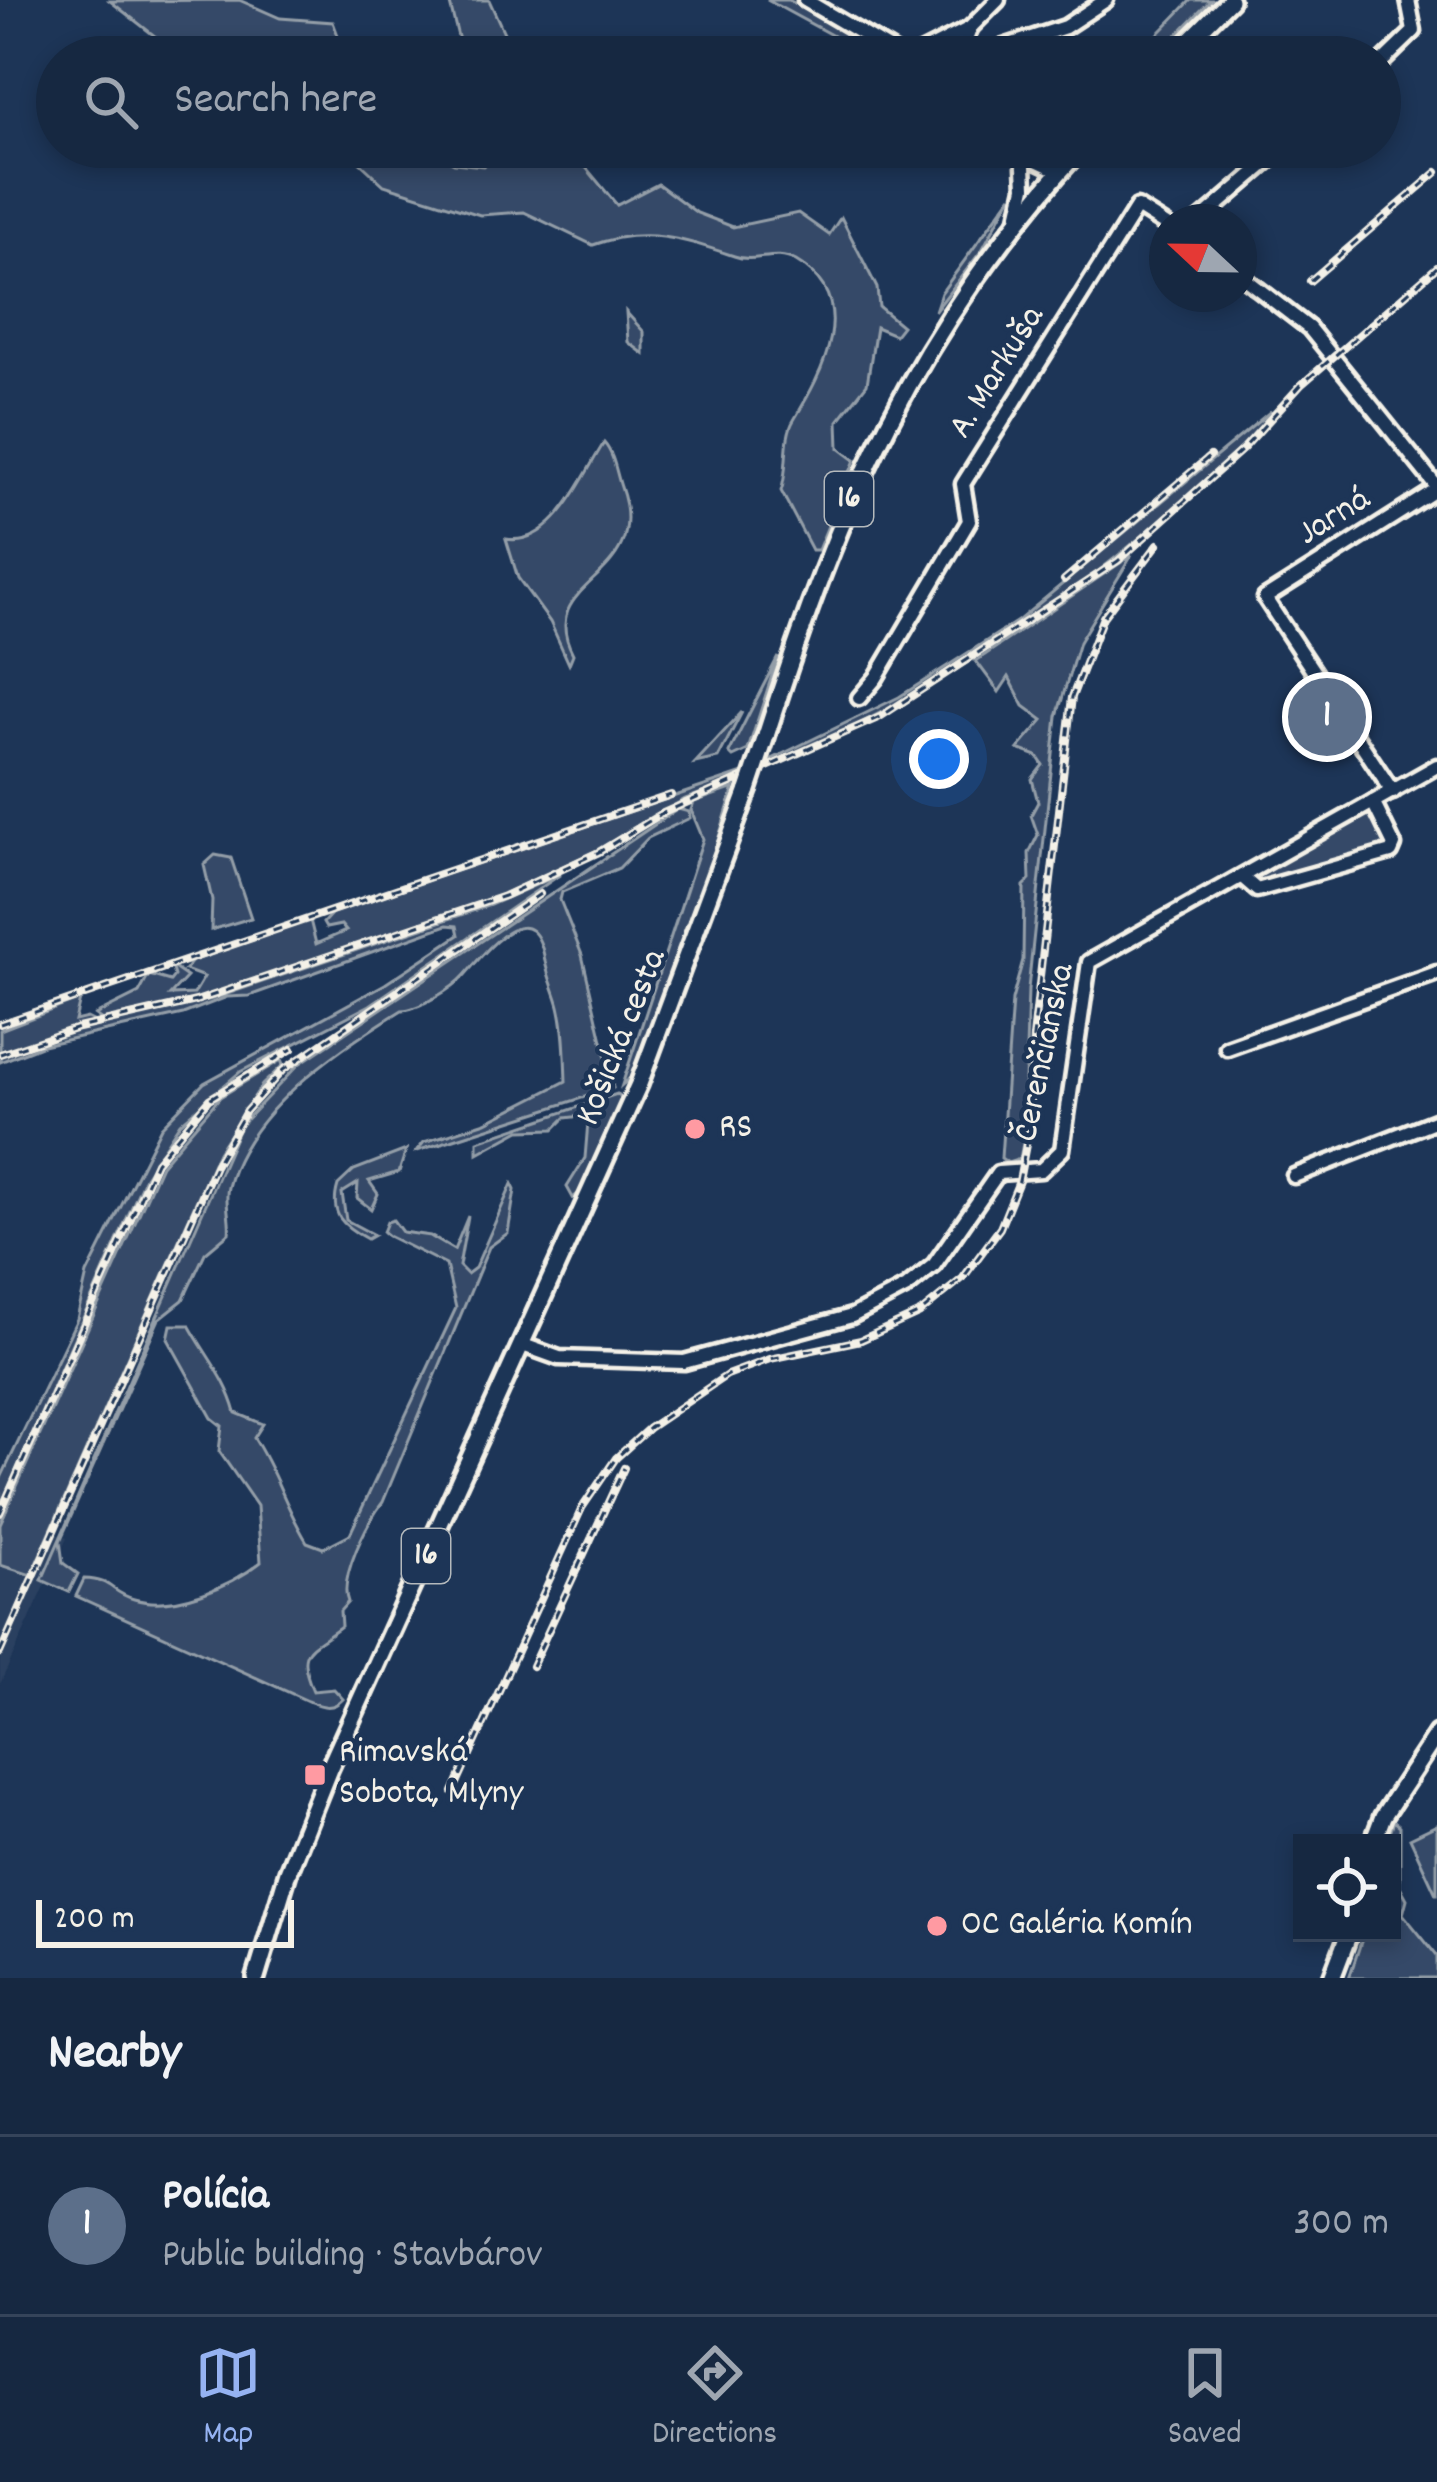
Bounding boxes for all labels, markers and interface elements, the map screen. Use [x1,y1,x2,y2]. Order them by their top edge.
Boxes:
search box [36,36,1401,168]
icon: search [78,69,144,135]
text: Search here [174,70,377,134]
north arrow [1149,204,1257,312]
street label: A. Markuša [937,296,1060,450]
road number: 16 [825,472,873,526]
street label: Jarná [1288,475,1382,561]
pin: 1 [1288,672,1366,762]
your location [909,729,969,789]
street label: Košická cesta [564,941,682,1134]
street label: Čerenčianska [1002,958,1090,1147]
place label: RS [719,1103,752,1155]
marker: RS [682,1116,708,1142]
road number: 16 [402,1529,450,1583]
place label: Rimavská Sobota, Mlyny [339,1728,525,1821]
marker: Rimavská Sobota, Mlyny [302,1762,328,1788]
map controls [1293,1834,1401,1942]
button: locate [1293,1834,1401,1942]
scale bar [36,1894,294,1947]
text: 200 m [54,1897,135,1944]
place label: OC Galéria Komín [961,1900,1193,1952]
marker: OC Galéria Komín [924,1913,950,1939]
text: Nearby [48,2020,181,2092]
text: Polícia [162,2166,269,2230]
text: 1 [83,2198,91,2253]
text: 300 m [1293,2198,1389,2253]
text: Public building · Stavbárov [162,2230,542,2285]
tab: Map [195,2340,261,2459]
tab: Directions [652,2340,777,2459]
tab: Saved [1168,2340,1242,2459]

